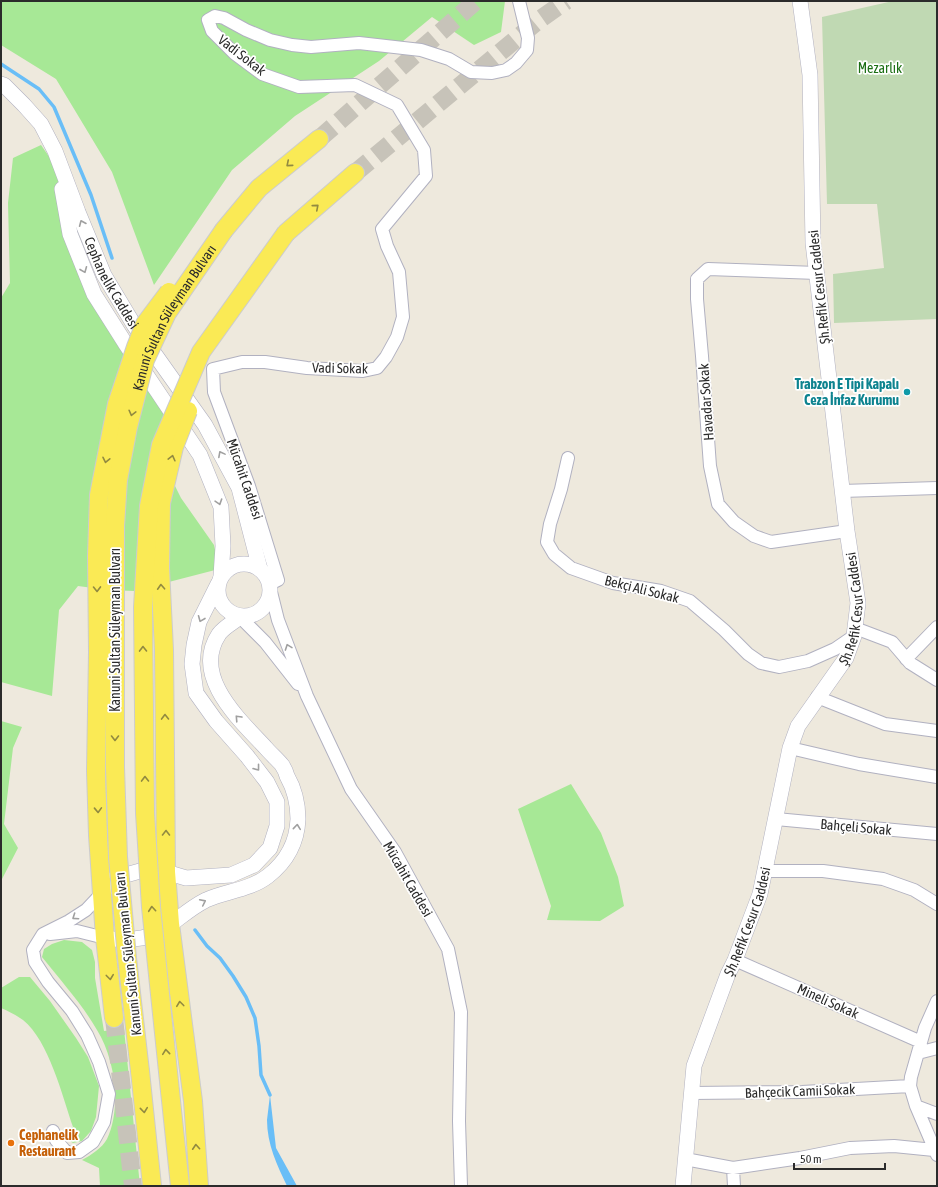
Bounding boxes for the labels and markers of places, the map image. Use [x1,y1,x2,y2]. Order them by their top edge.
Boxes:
place label: Trabzon E Tipi Kapalı Ceza İnfaz Kurumu [795,376,899,408]
marker: Trabzon E Tipi Kapalı Ceza İnfaz Kurumu [902,387,912,397]
place label: Cephanelik Restaurant [19,1127,79,1159]
marker: Cephanelik Restaurant [6,1138,16,1148]

